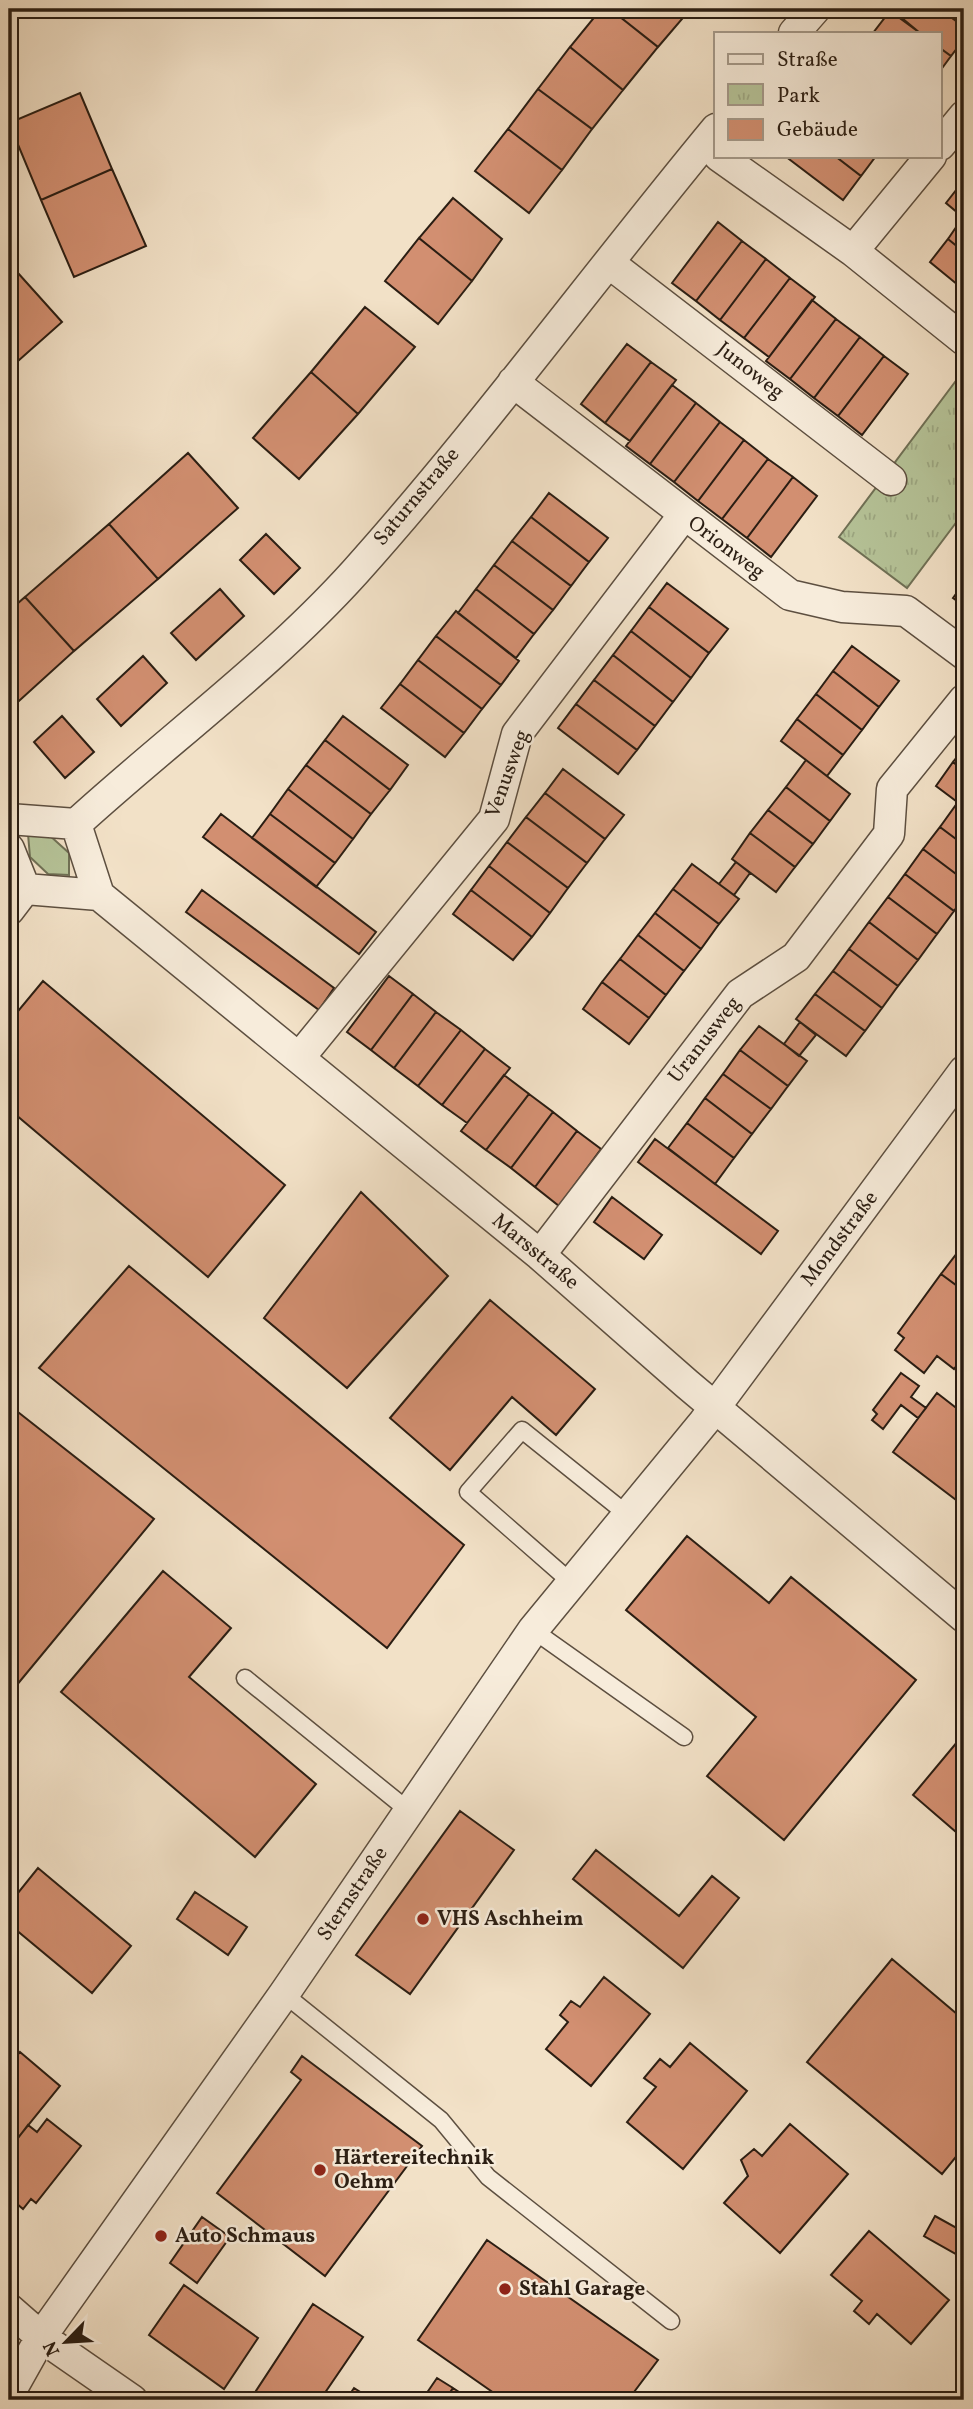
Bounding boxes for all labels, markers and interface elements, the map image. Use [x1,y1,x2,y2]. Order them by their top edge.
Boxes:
legend [714,32,942,158]
text: Straße [777,46,838,75]
text: Park [777,82,820,111]
text: Gebäude [777,116,858,145]
street label: Junoweg [710,335,790,407]
street label: Saturnstraße [367,442,467,552]
street label: Orionweg [681,509,771,587]
street label: Venusweg [479,726,537,822]
street label: Uranusweg [662,990,748,1090]
street label: Mondstraße [794,1185,886,1293]
street label: Marsstraße [485,1207,585,1297]
street label: Sternstraße [311,1841,395,1947]
place label: VHS Aschheim [437,1905,584,1934]
marker: VHS Aschheim [415,1911,431,1927]
place label: Härtereitechnik Oehm [334,2144,494,2197]
marker: Härtereitechnik Oehm [312,2162,328,2178]
place label: Auto Schmaus [175,2222,315,2251]
marker: Auto Schmaus [153,2228,169,2244]
place label: Stahl Garage [519,2275,645,2304]
marker: Stahl Garage [497,2281,513,2297]
north arrow [32,2308,102,2378]
text: N [38,2336,67,2360]

